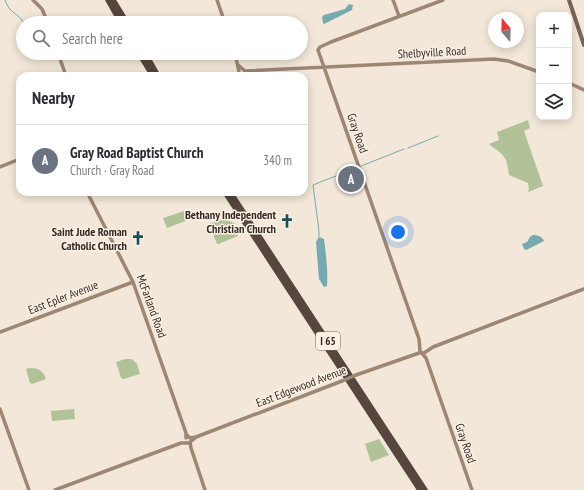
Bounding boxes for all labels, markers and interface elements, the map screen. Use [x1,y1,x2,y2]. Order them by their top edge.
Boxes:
north arrow [488,12,524,48]
map controls [536,12,572,120]
button: + [536,12,572,48]
search box [16,16,308,60]
icon: search [30,27,52,49]
text: Search here [62,29,123,48]
street label: Shelbyville Road [397,43,467,61]
button: − [536,48,572,84]
button: layers [536,84,572,120]
text: Nearby [32,87,75,109]
street label: Gray Road [344,111,372,155]
text: Gray Road Baptist Church [70,143,203,162]
text: A [42,152,48,169]
text: 340 m [263,152,292,169]
text: Church · Gray Road [70,162,154,179]
pin: A [338,164,364,194]
place label: Bethany Independent Christian Church [185,207,277,236]
church icon: Bethany Independent Christian Church [279,213,295,229]
your location [388,222,408,242]
place label: Saint Jude Roman Catholic Church [52,224,127,253]
church icon: Saint Jude Roman Catholic Church [130,230,146,246]
street label: McFarland Road [134,272,170,340]
street label: East Epler Avenue [26,277,100,317]
road number: I 65 [316,332,340,350]
street label: East Edgewood Avenue [254,362,348,410]
street label: Gray Road [452,421,480,465]

